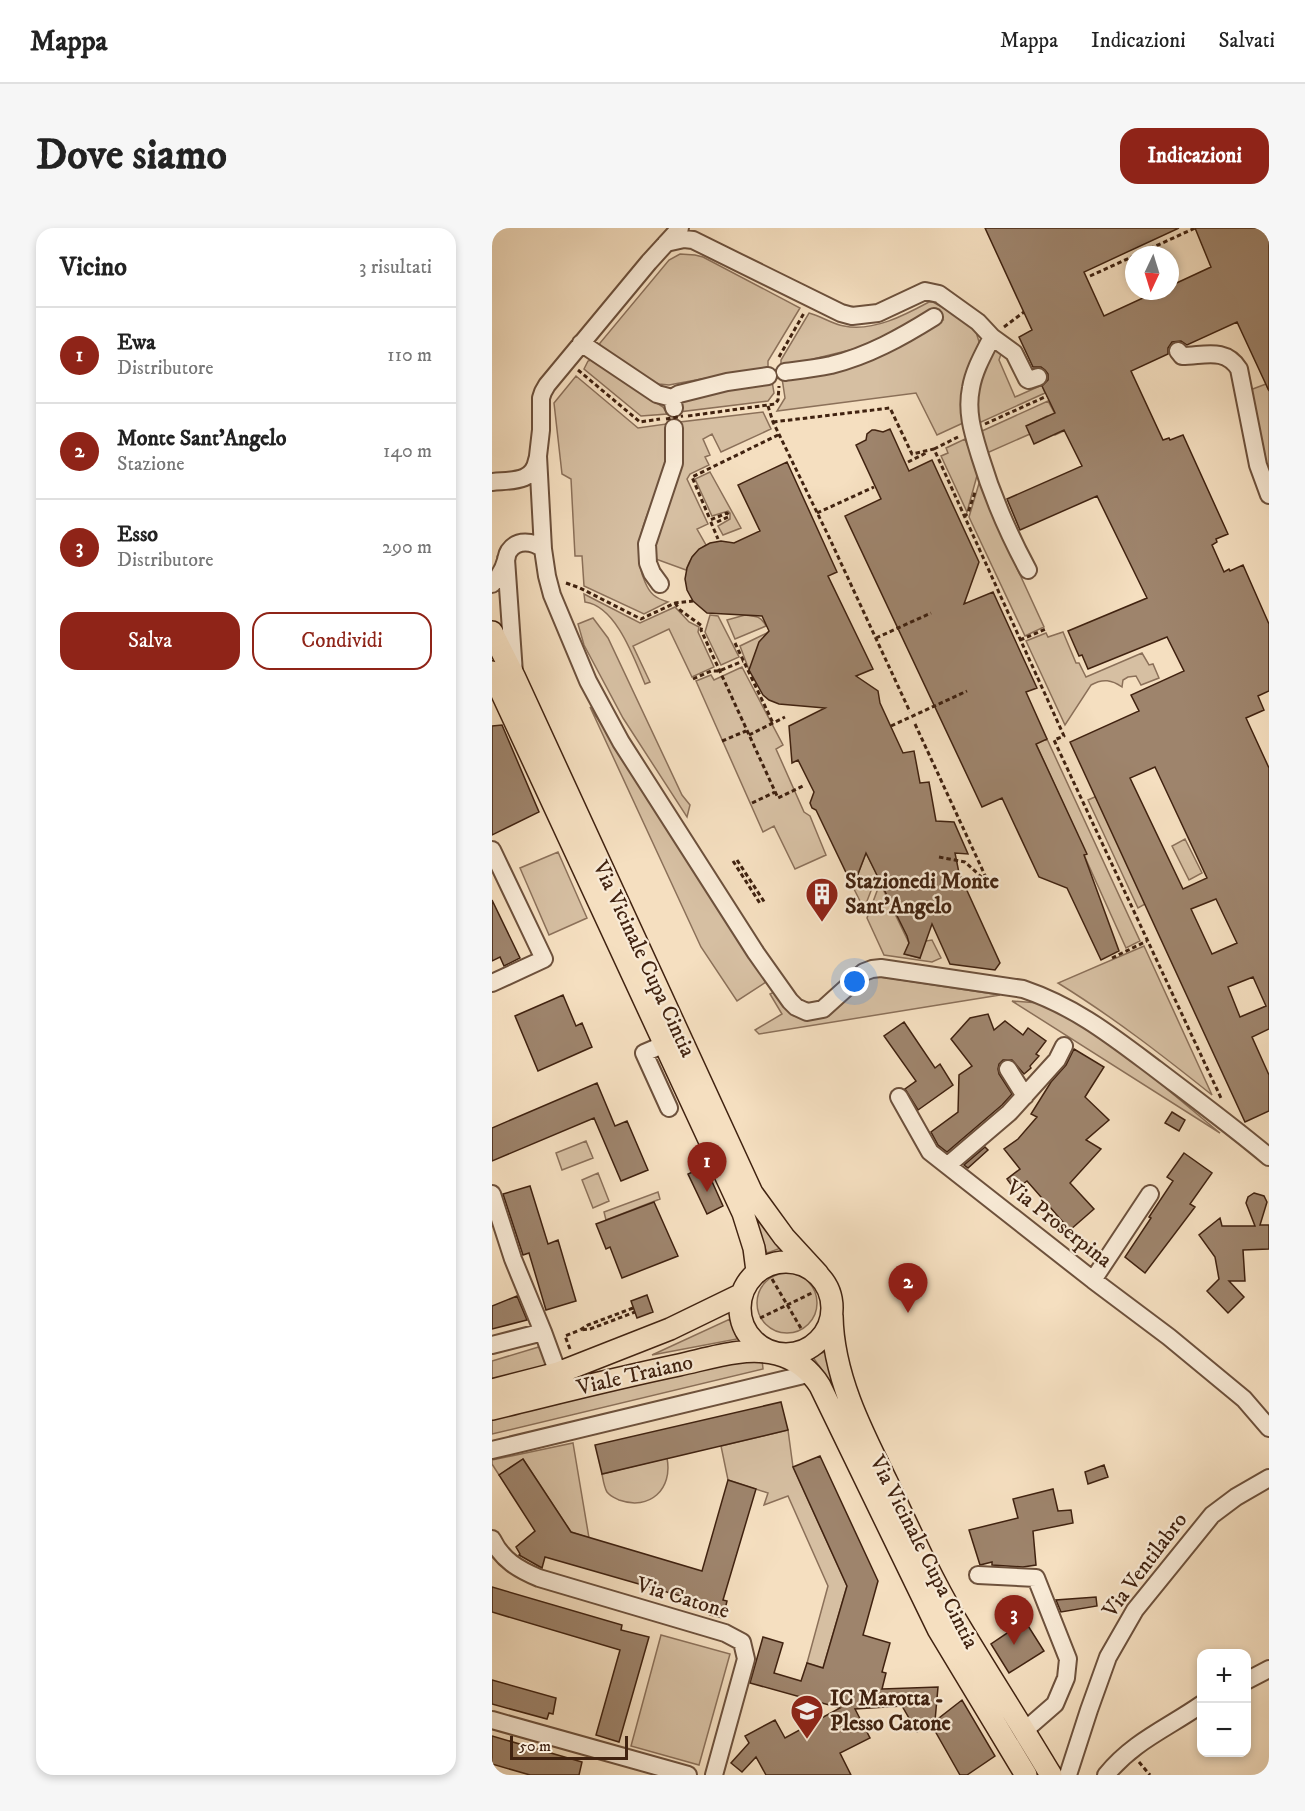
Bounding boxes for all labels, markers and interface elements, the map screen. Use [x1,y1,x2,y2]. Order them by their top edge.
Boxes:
text: Mappa [30,24,108,59]
text: Mappa [1000,28,1058,54]
text: Indicazioni [1091,28,1186,54]
text: Salvati [1219,28,1275,54]
button: Indicazioni [1120,128,1269,184]
text: Dove siamo [36,130,227,182]
north arrow [1125,246,1179,300]
text: Vicino [60,251,127,284]
text: 3 risultati [359,255,432,280]
text: Ewa [117,329,156,356]
text: 1 [76,343,83,368]
text: 110 m [387,343,432,368]
text: Distributore [117,356,214,381]
text: Monte Sant'Angelo [117,425,287,452]
text: 2 [75,439,84,464]
text: 140 m [383,439,432,464]
text: Stazione [117,452,185,477]
text: Esso [117,521,158,548]
text: 3 [76,535,83,560]
text: 290 m [382,535,432,560]
text: Distributore [117,548,214,573]
button: Salva [60,612,240,670]
button: Condividi [252,612,432,670]
street label: Via Vicinale Cupa Cintia [586,856,702,1062]
place label: Stazionedi Monte Sant'Angelo [845,868,999,920]
building icon: Stazionedi Monte Sant'Angelo [804,876,840,923]
your location [840,967,869,996]
pin: 1 [688,1142,726,1192]
street label: Via Proserpina [1000,1174,1118,1274]
pin: 2 [888,1264,928,1313]
street label: Viale Traiano [573,1349,696,1402]
street label: Via Vicinale Cupa Cintia [863,1450,985,1654]
street label: Via Ventilabro [1096,1507,1193,1624]
street label: Via Catone [632,1571,733,1625]
pin: 3 [994,1596,1034,1645]
map controls [1197,1649,1251,1757]
button: + [1197,1649,1251,1703]
place label: IC Marotta - Plesso Catone [830,1685,951,1737]
school or university icon: IC Marotta - Plesso Catone [789,1693,825,1740]
button: − [1197,1703,1251,1757]
scale bar [510,1733,628,1760]
text: 50 m [519,1736,551,1756]

